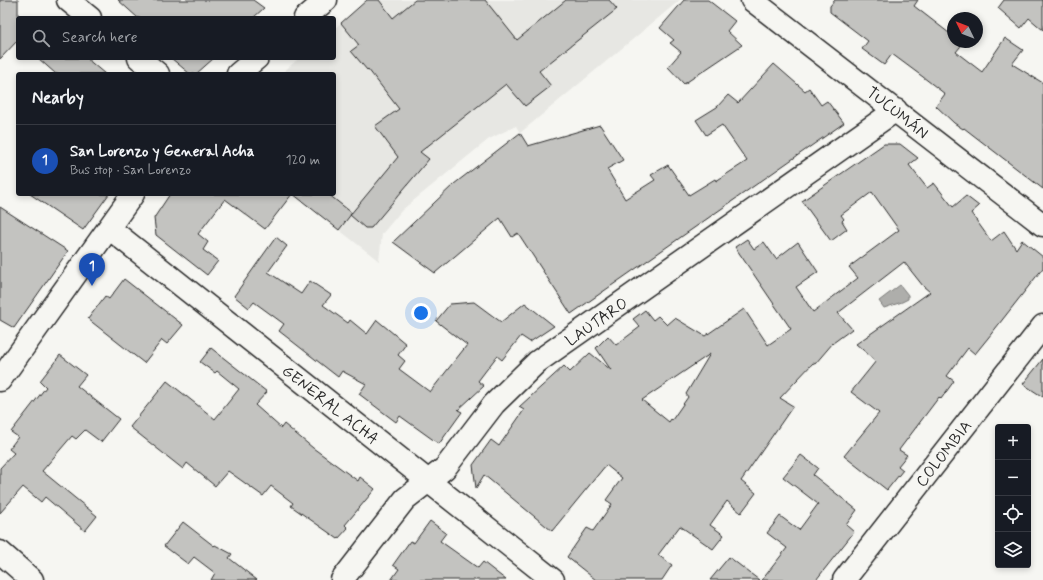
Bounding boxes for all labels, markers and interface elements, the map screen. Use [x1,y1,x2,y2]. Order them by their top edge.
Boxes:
north arrow [947,12,983,48]
search box [16,16,336,60]
icon: search [30,27,52,49]
text: Search here [62,28,138,48]
street label: TUCUMÁN [862,82,932,144]
text: Nearby [32,87,84,109]
text: San Lorenzo y General Acha [70,142,254,162]
text: 1 [42,152,48,169]
text: 120 m [286,152,320,169]
text: Bus stop · San Lorenzo [70,162,191,179]
pin: 1 [79,253,105,286]
street label: LAUTARO [561,293,632,352]
your location [411,303,431,323]
street label: GENERAL ACHA [277,361,383,450]
street label: COLOMBIA [911,416,977,492]
map controls [995,424,1031,568]
button: + [995,424,1031,460]
button: − [995,460,1031,496]
button: locate [995,496,1031,532]
button: layers [995,532,1031,568]

